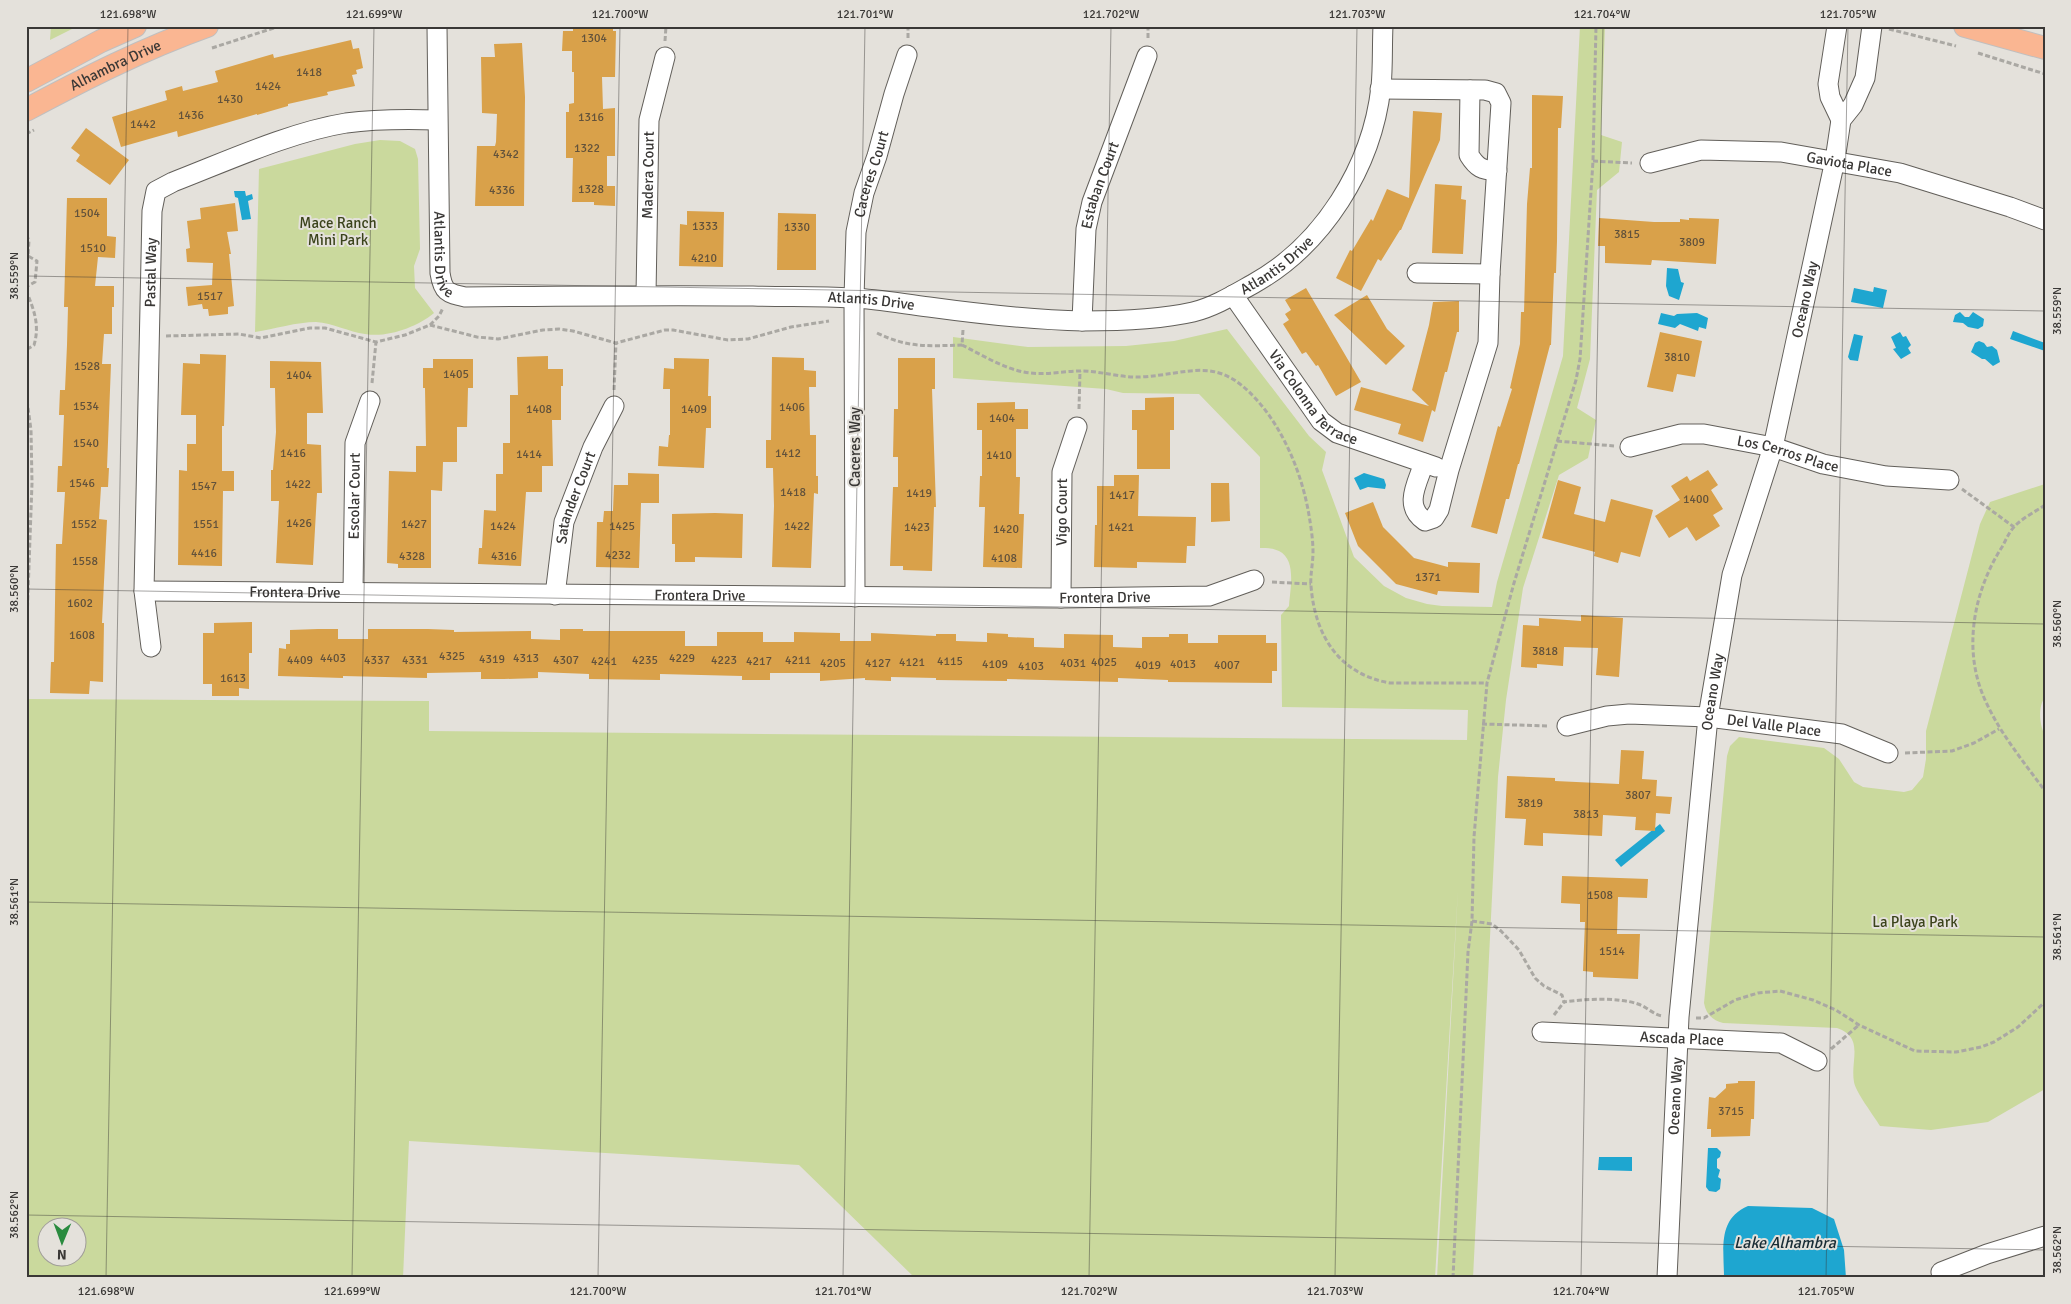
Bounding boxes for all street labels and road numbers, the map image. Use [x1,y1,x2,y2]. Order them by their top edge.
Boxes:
street label: Alhambra Drive [67,36,164,95]
street label: Caceres Court [850,129,893,219]
street label: Madera Court [638,131,658,219]
street label: Estaban Court [1077,139,1123,231]
street label: Gaviota Place [1805,148,1893,180]
street label: Atlantis Drive [430,211,457,302]
street label: Atlantis Drive [1237,232,1317,298]
street label: Pastal Way [141,238,160,307]
street label: Oceano Way [1788,260,1822,339]
street label: Atlantis Drive [827,288,916,314]
street label: Via Colonna Terrace [1265,346,1360,449]
street label: Caceres Way [846,407,864,487]
street label: Los Cerros Place [1736,431,1840,476]
street label: Satander Court [552,449,599,545]
street label: Escolar Court [345,452,364,540]
street label: Vigo Court [1052,478,1071,546]
street label: Frontera Drive [249,583,341,602]
street label: Frontera Drive [654,586,746,605]
street label: Frontera Drive [1059,588,1151,607]
street label: Oceano Way [1698,652,1728,731]
street label: Del Valle Place [1726,710,1822,740]
street label: Ascada Place [1639,1028,1724,1049]
street label: Oceano Way [1665,1057,1686,1136]

